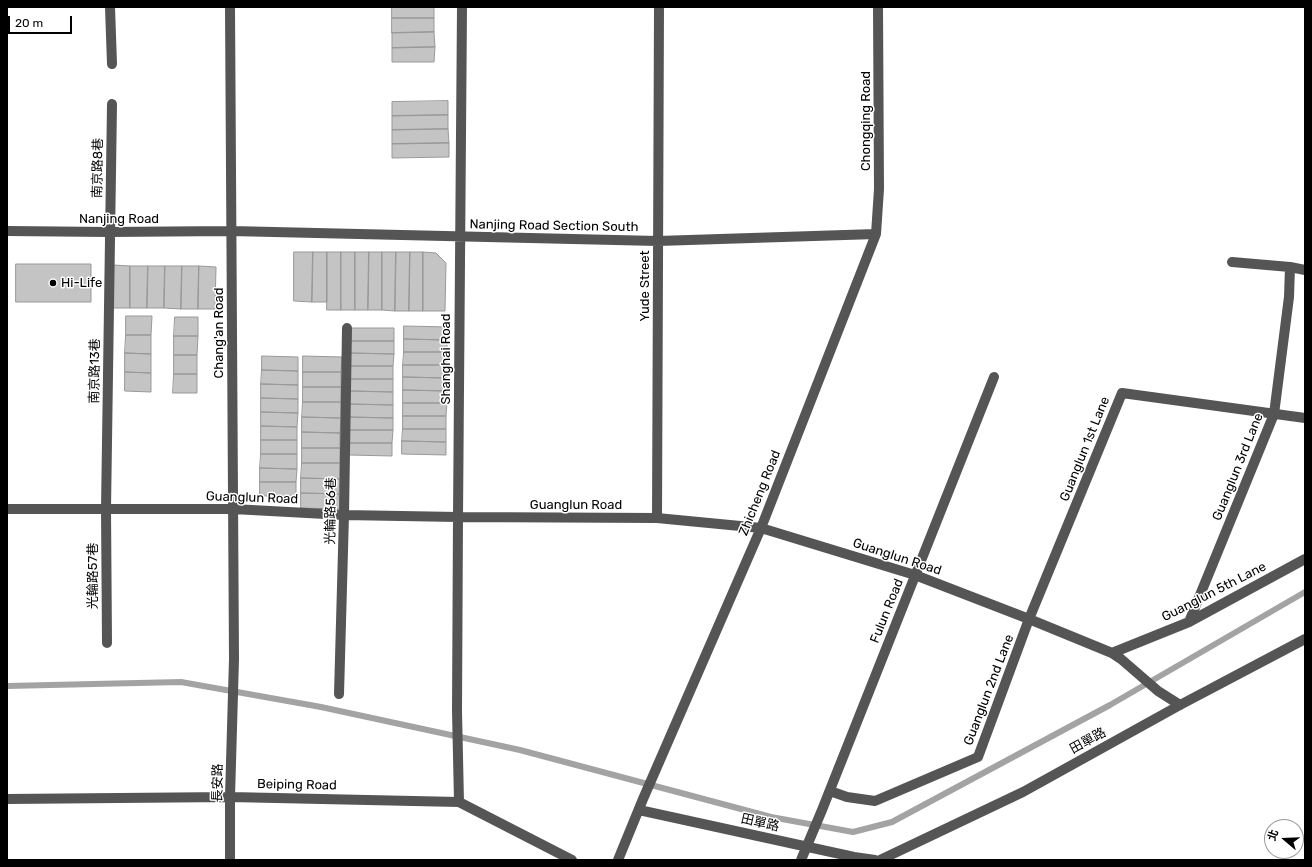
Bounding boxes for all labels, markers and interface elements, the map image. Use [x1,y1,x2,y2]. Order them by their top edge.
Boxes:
scale bar [10,8,74,34]
text: 20 m [15,16,43,30]
street label: Chongqing Road [858,71,874,171]
street label: 南京路8巷 [90,138,106,198]
street label: Nanjing Road [79,211,159,227]
street label: Nanjing Road Section South [469,217,639,235]
street label: Yude Street [637,250,653,322]
place label: Hi-Life [61,275,102,291]
marker: Hi-Life [48,278,58,288]
street label: Chang'an Road [211,288,227,378]
street label: Shanghai Road [438,313,454,405]
street label: 南京路13巷 [87,338,103,404]
street label: Guanglun 1st Lane [1057,394,1113,504]
street label: Guanglun 3rd Lane [1209,411,1267,523]
street label: Zhicheng Road [736,448,784,538]
street label: 光輪路56巷 [323,477,339,545]
street label: Guanglun Road [206,489,298,507]
street label: Guanglun Road [530,497,622,513]
street label: Guanglun Road [851,535,943,579]
street label: 光輪路57巷 [85,543,101,609]
street label: Guanglun 5th Lane [1159,559,1269,625]
street label: Fulun Road [867,576,907,646]
street label: Guanglun 2nd Lane [961,632,1017,748]
street label: 田單路 [1067,725,1109,757]
street label: 長安路 [210,763,226,803]
street label: Beiping Road [257,777,337,793]
street label: 田單路 [739,811,781,835]
north arrow [1264,819,1304,859]
text: 北 [1265,828,1281,843]

